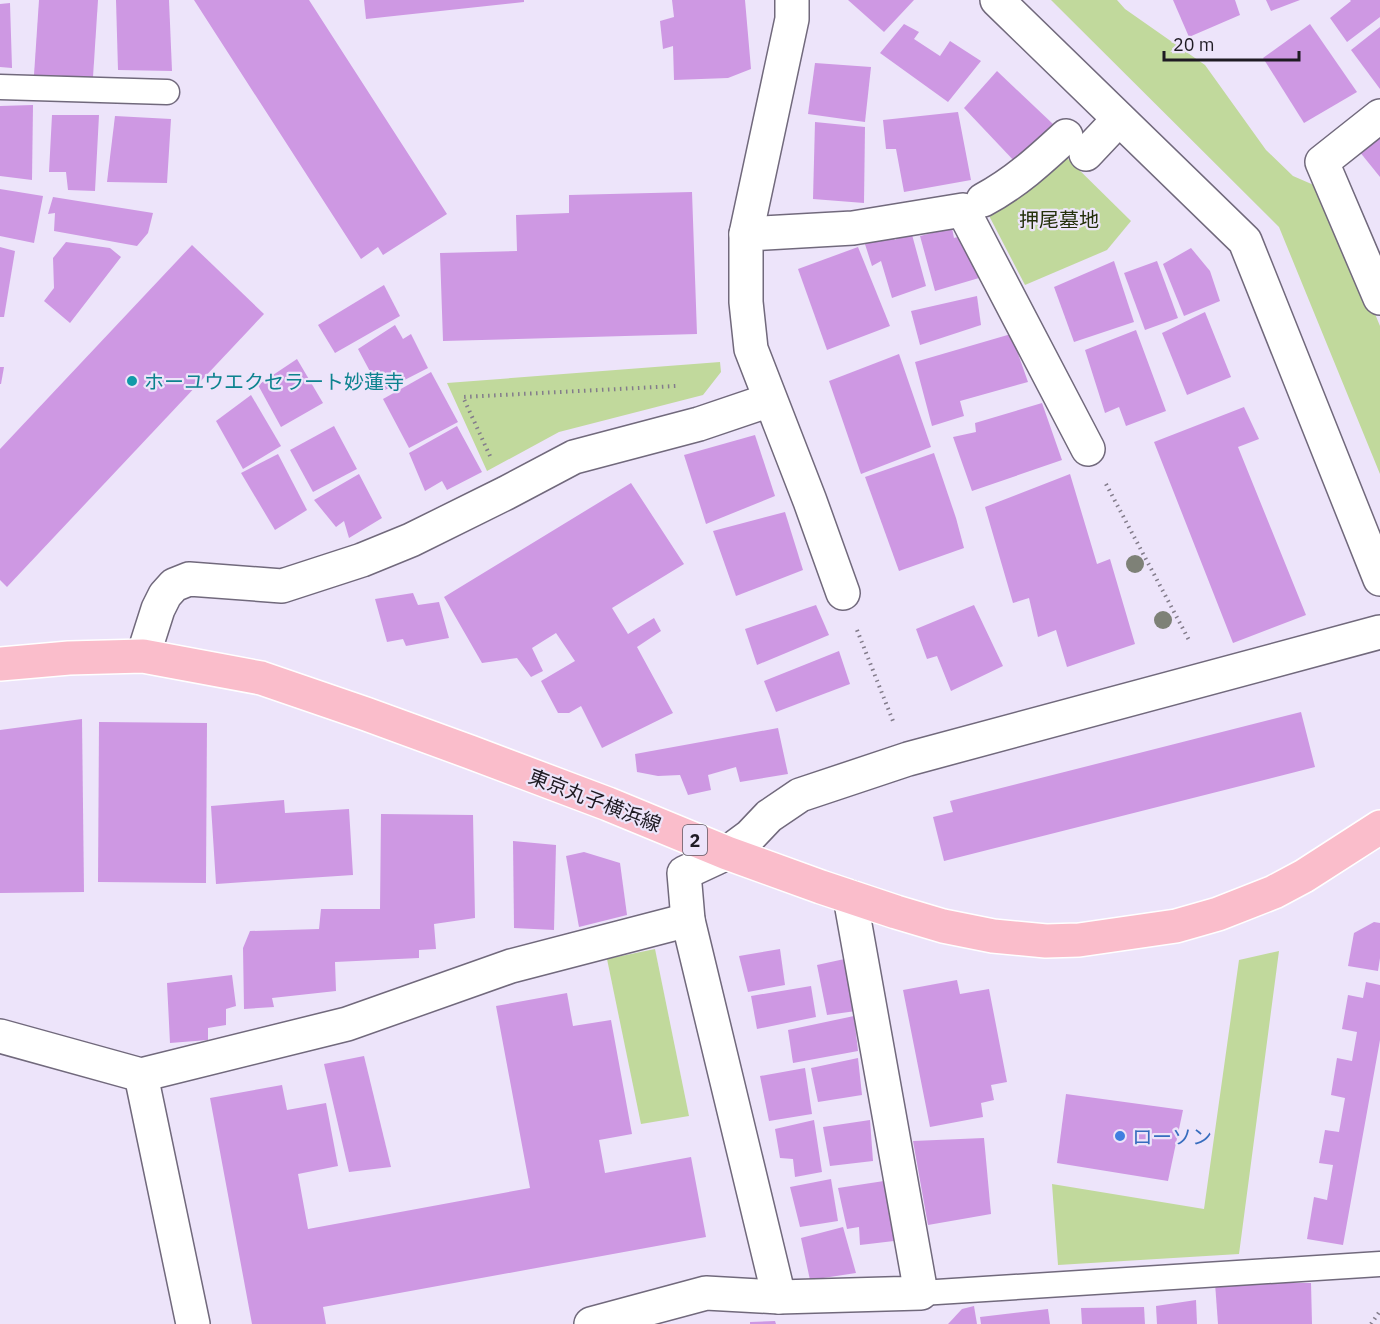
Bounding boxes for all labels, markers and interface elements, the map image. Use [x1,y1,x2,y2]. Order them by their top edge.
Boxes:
scale bar [1164,24,1299,62]
text: 20 m [1173,33,1215,56]
park label: 押尾墓地 [1019,206,1099,233]
place label: ホーユウエクセラート妙蓮寺 [144,368,404,395]
marker: ホーユウエクセラート妙蓮寺 [125,374,139,388]
street label: 東京丸子横浜線 [525,762,665,838]
road number: 2 [683,825,707,855]
place label: ローソン [1132,1123,1212,1150]
marker: ローソン [1113,1129,1127,1143]

